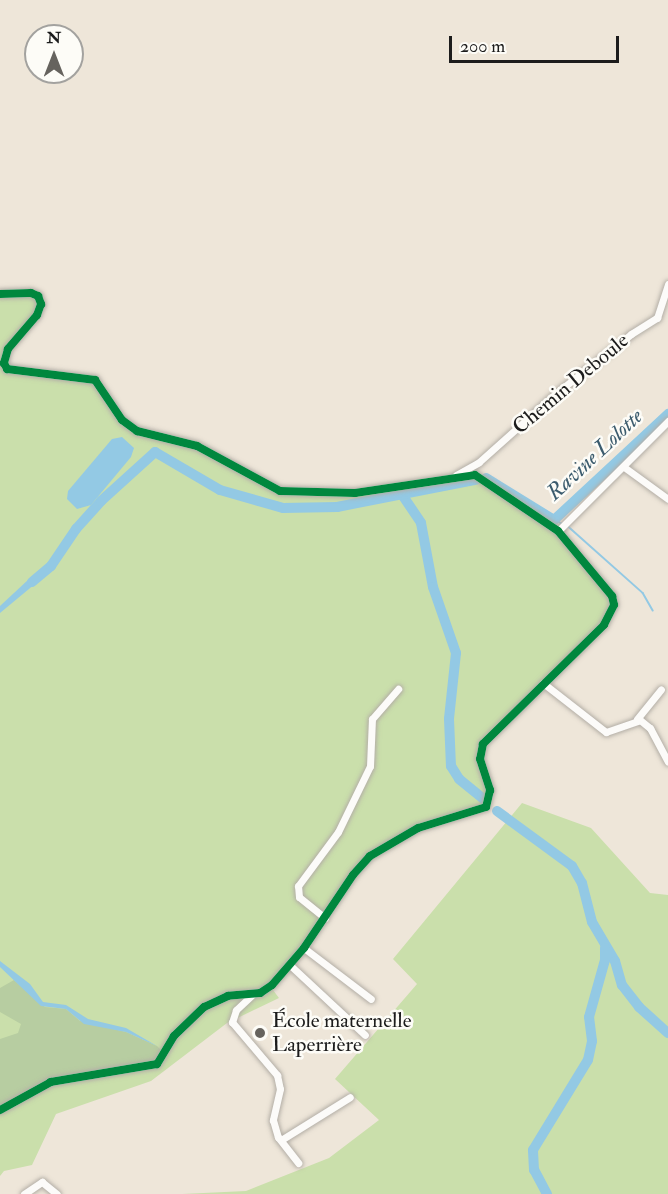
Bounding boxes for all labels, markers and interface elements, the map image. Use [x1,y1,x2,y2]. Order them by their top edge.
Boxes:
north arrow [24,24,84,84]
scale bar [452,24,622,62]
text: N [47,28,61,48]
text: 200 m [460,35,505,58]
street label: Chemin Deboule [508,328,634,440]
water label: Ravine Lolotte [541,404,649,506]
place label: École maternelle Laperrière [272,1008,411,1058]
marker: École maternelle Laperrière [253,1026,267,1040]

